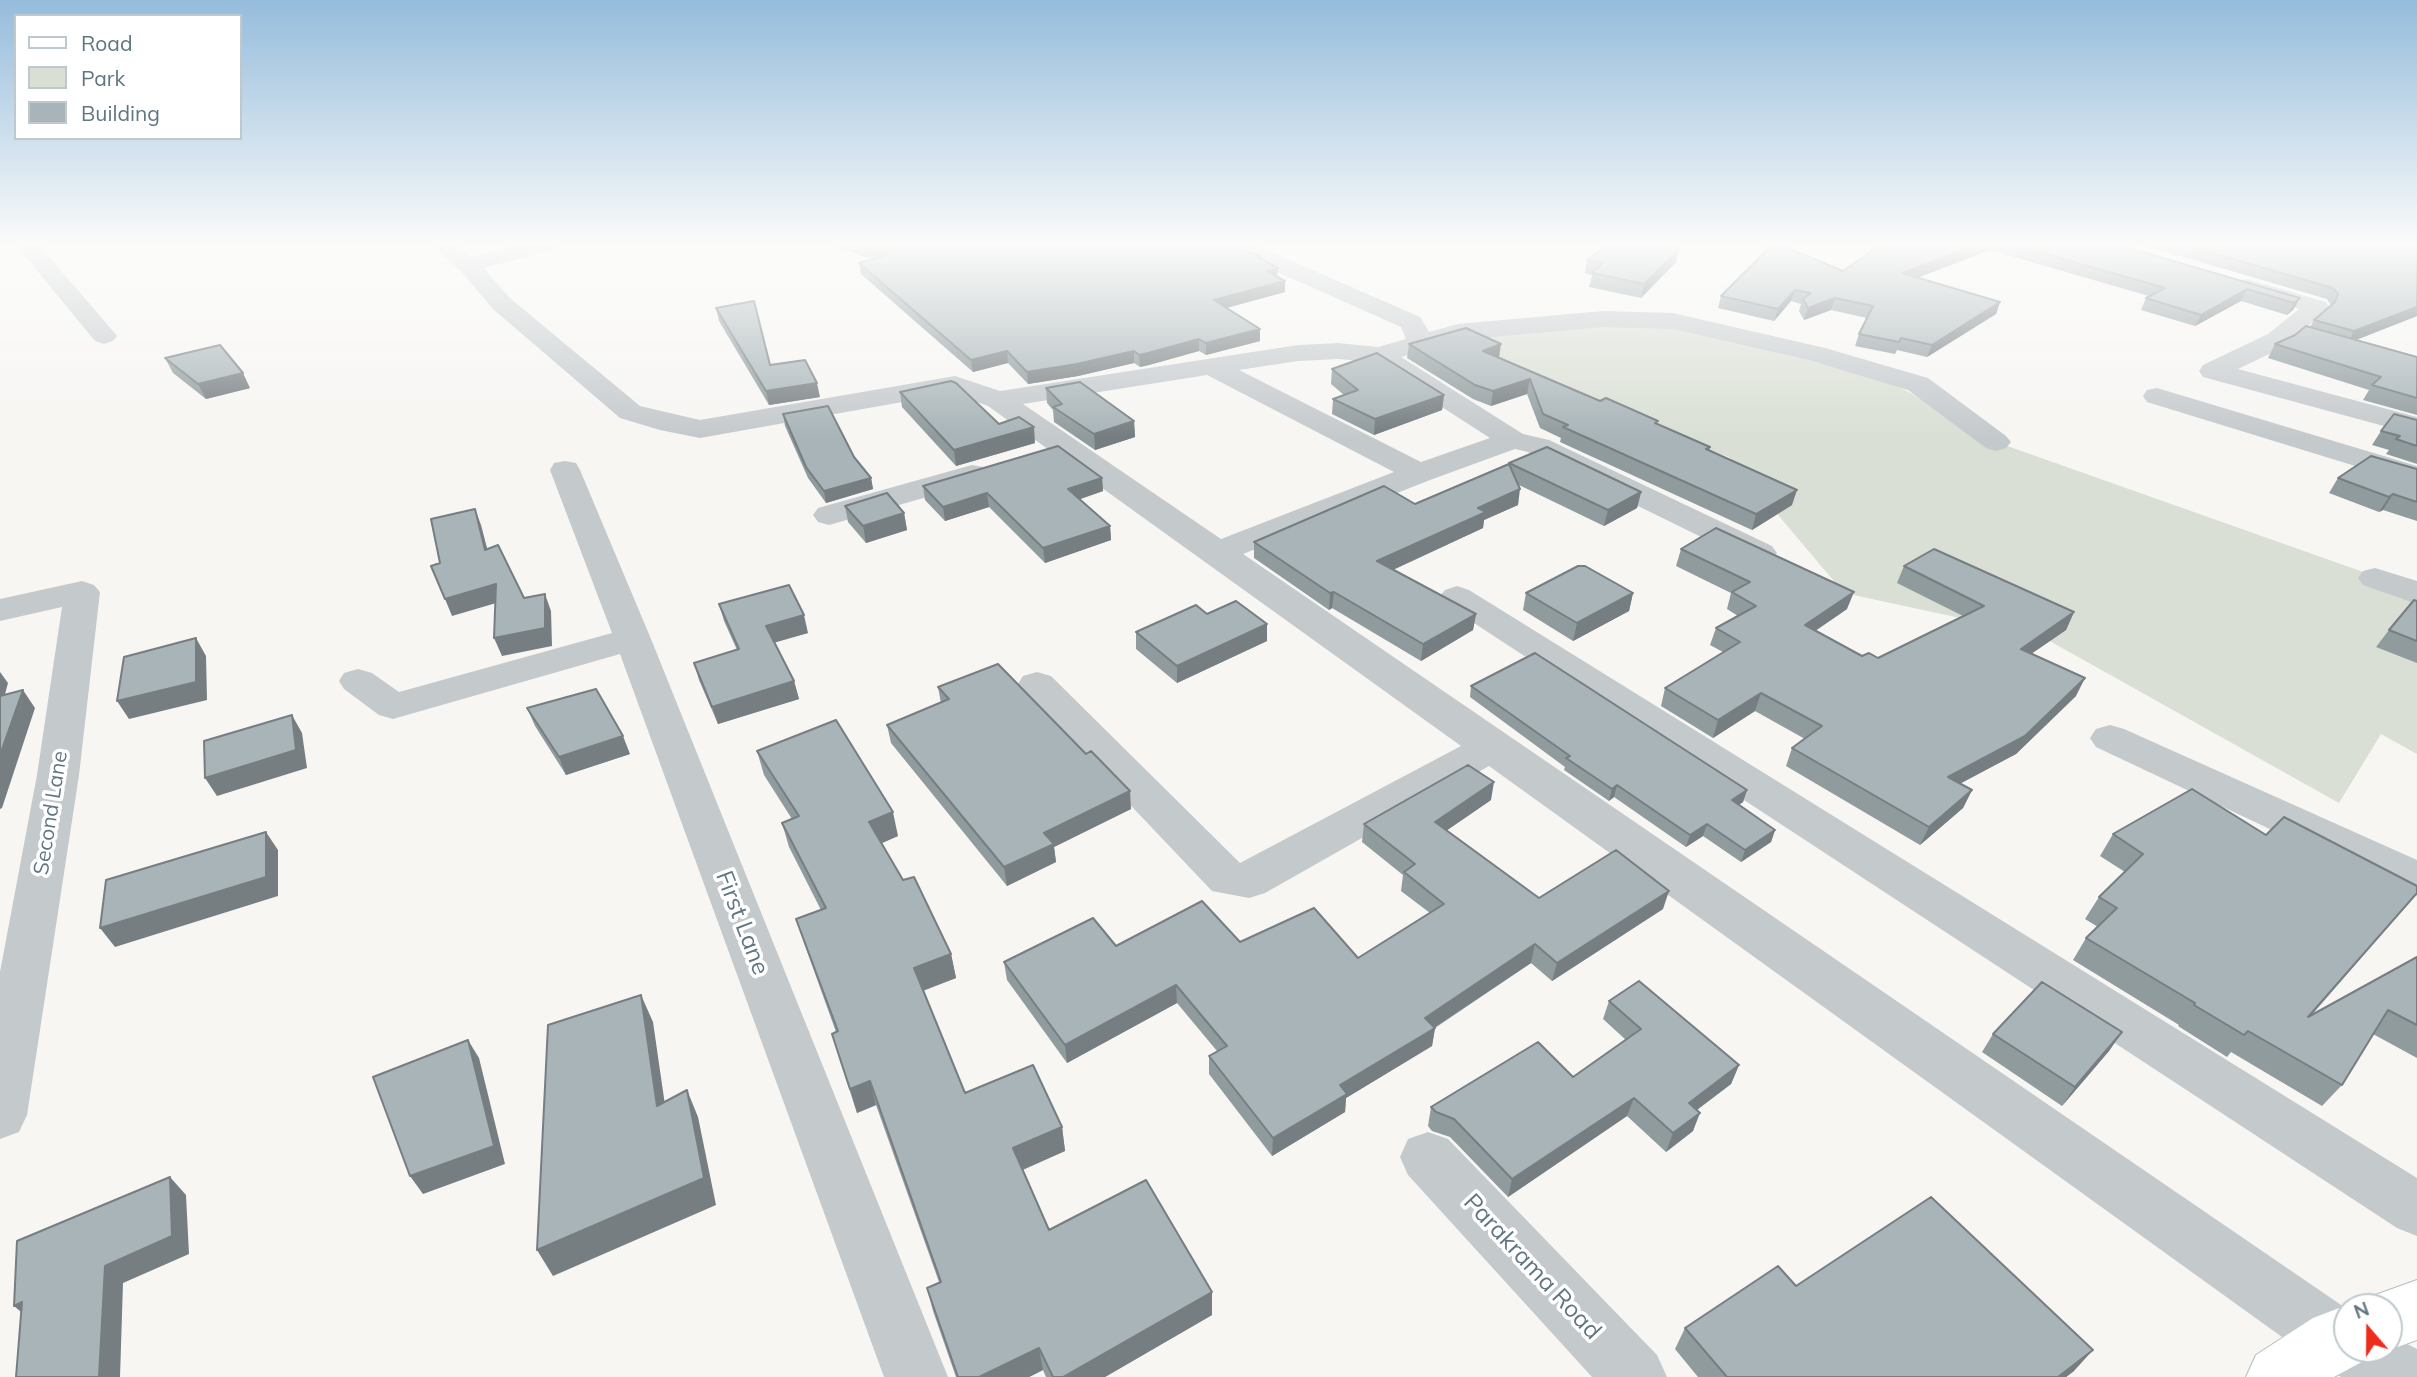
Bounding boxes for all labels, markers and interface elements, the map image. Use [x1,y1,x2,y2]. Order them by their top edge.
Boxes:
legend [14,14,242,140]
text: Road [81,30,132,56]
text: Park [81,65,125,91]
text: Building [81,100,160,126]
street label: Second Lane [29,749,73,877]
street label: First Lane [709,867,775,979]
street label: Parakrama Road [1457,1188,1607,1346]
north arrow [2333,1293,2403,1363]
text: N [2351,1296,2372,1324]

